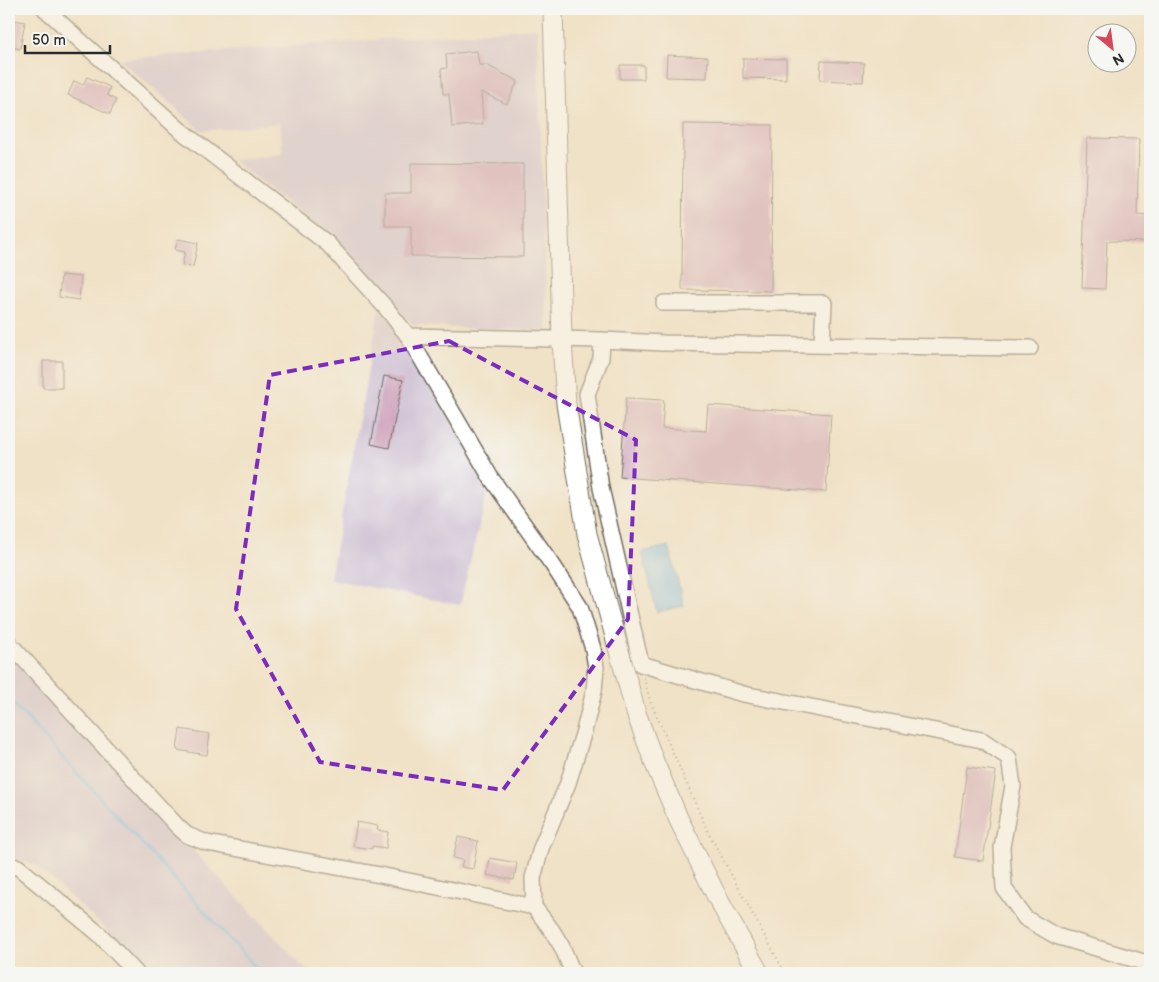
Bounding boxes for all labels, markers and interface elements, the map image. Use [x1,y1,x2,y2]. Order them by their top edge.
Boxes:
scale bar [25,22,110,54]
north arrow [1086,22,1136,72]
text: 50 m [32,31,66,50]
text: N [1109,49,1127,69]

